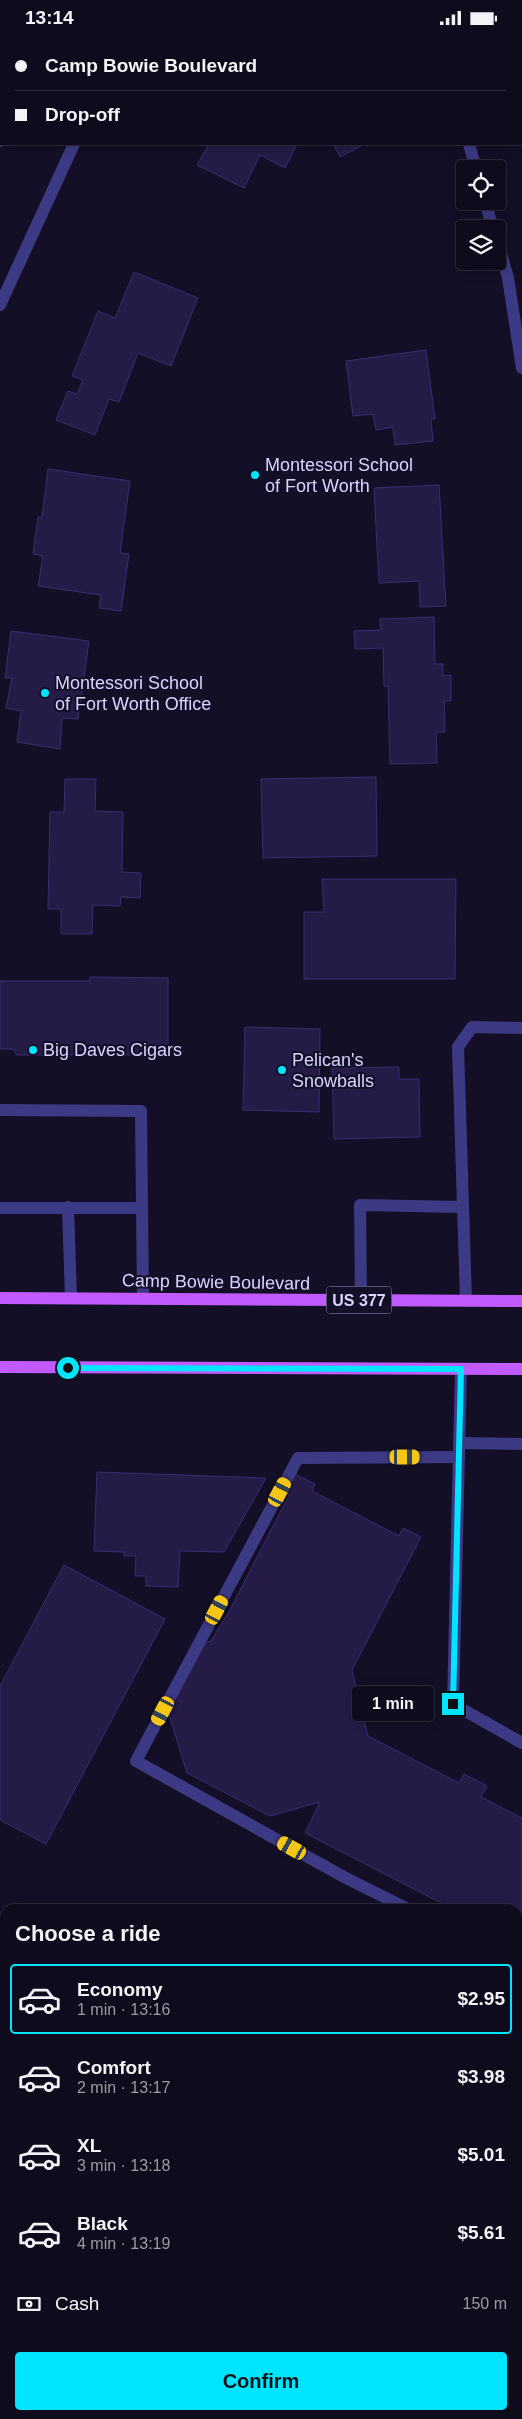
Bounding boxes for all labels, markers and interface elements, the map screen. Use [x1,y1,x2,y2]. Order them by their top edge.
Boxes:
text: 13:14 [25,7,74,28]
text: Camp Bowie Boulevard [45,55,257,76]
text: Drop-off [45,104,120,125]
map controls [456,160,506,270]
button: locate [456,160,506,210]
button: layers [456,220,506,270]
place label: Montessori School of Fort Worth [265,455,413,496]
marker: Montessori School of Fort Worth [249,469,261,481]
place label: Montessori School of Fort Worth Office [55,673,211,714]
marker: Montessori School of Fort Worth Office [39,687,51,699]
place label: Big Daves Cigars [43,1040,182,1060]
marker: Big Daves Cigars [27,1044,39,1056]
place label: Pelican's Snowballs [292,1050,374,1091]
marker: Pelican's Snowballs [276,1064,288,1076]
street label: Camp Bowie Boulevard [122,1270,310,1294]
road number: US 377 [326,1287,392,1313]
route start [57,1357,79,1379]
car [390,1450,420,1465]
car [266,1475,293,1509]
car [203,1593,230,1627]
callout: 1 min [353,1687,436,1721]
route end [442,1693,464,1715]
car [149,1694,176,1728]
text: 1 min [372,1695,414,1712]
car [275,1834,308,1862]
text: Choose a ride [15,1921,160,1946]
icon: car [17,1977,62,2022]
text: Economy [77,1979,163,2000]
text: $2.95 [457,1988,505,2009]
text: 1 min · 13:16 [77,2001,170,2018]
icon: car [17,2055,62,2100]
text: Comfort [77,2057,151,2078]
text: $3.98 [457,2066,505,2087]
text: 2 min · 13:17 [77,2079,170,2096]
icon: car [17,2133,62,2178]
text: XL [77,2135,101,2156]
text: $5.01 [457,2144,505,2165]
text: 3 min · 13:18 [77,2157,170,2174]
icon: car [17,2211,62,2256]
text: Black [77,2213,128,2234]
text: $5.61 [457,2222,505,2243]
text: 4 min · 13:19 [77,2235,170,2252]
icon: cash [15,2290,43,2318]
text: Cash [55,2293,99,2314]
text: 150 m [463,2295,507,2312]
button: Confirm [15,2352,507,2410]

